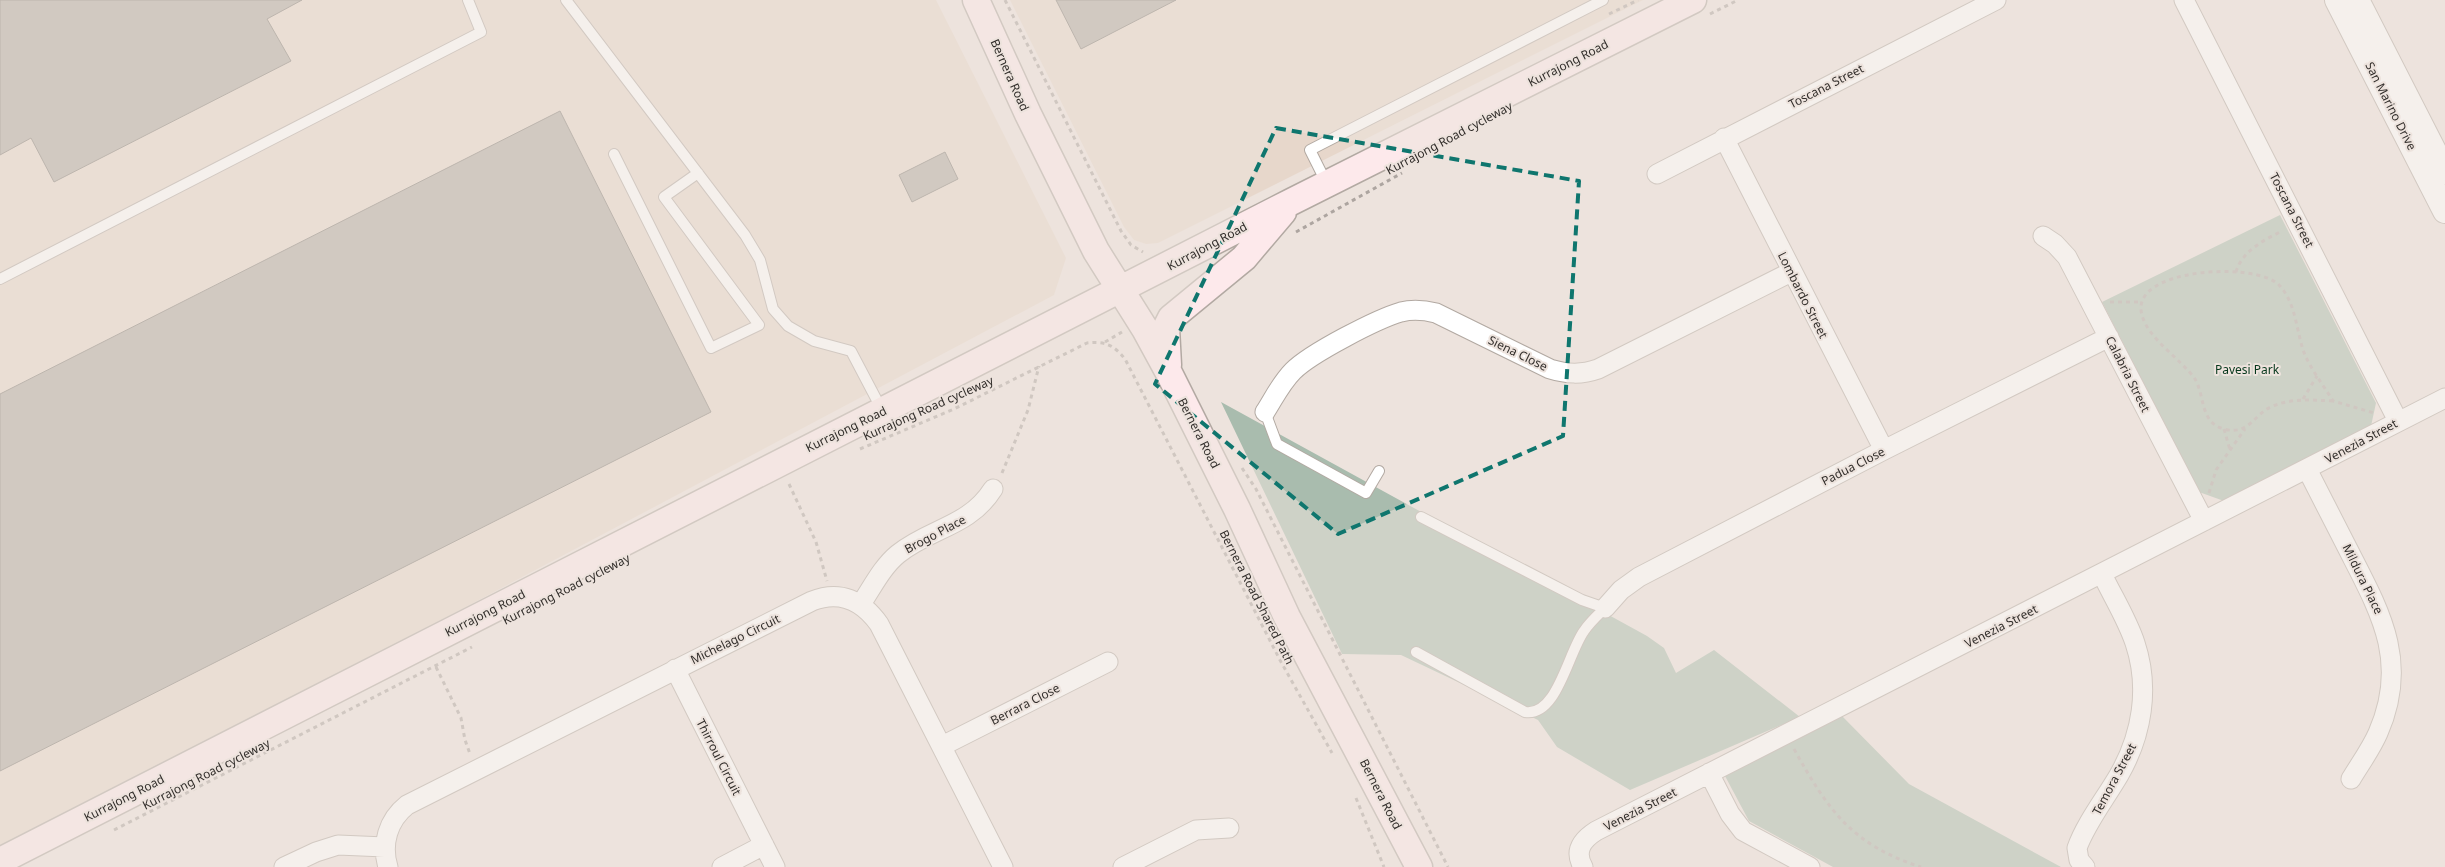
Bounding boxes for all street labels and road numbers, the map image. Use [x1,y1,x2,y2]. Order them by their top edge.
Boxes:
street label: Kurrajong Road [1525,35,1611,91]
street label: Bernera Road [987,36,1033,114]
street label: Toscana Street [1786,59,1867,112]
street label: San Marino Drive [2361,59,2421,153]
street label: Kurrajong Road cycleway [1383,97,1516,179]
street label: Toscana Street [2266,170,2319,251]
street label: Kurrajong Road [1164,218,1250,274]
street label: Lombardo Street [1774,249,1832,342]
street label: Siena Close [1485,331,1551,375]
street label: Calabria Street [2102,333,2155,415]
street label: Kurrajong Road cycleway [860,371,997,444]
street label: Bernera Road [1174,395,1224,471]
street label: Kurrajong Road [803,402,889,456]
street label: Venezia Street [2322,414,2401,467]
street label: Padua Close [1818,443,1888,489]
street label: Brogo Place [901,511,969,557]
street label: Bernera Road Shared Path [1216,527,1298,667]
street label: Mildura Place [2339,541,2387,617]
street label: Kurrajong Road cycleway [499,549,633,629]
street label: Kurrajong Road [442,585,528,641]
street label: Venezia Street [1962,600,2041,652]
street label: Michelago Circuit [687,610,783,668]
street label: Berrara Close [987,679,1063,729]
street label: Thirroul Circuit [692,716,746,799]
street label: Kurrajong Road cycleway [139,734,273,814]
street label: Temora Street [2088,739,2140,818]
street label: Bernera Road [1356,756,1406,832]
street label: Kurrajong Road [81,770,167,826]
street label: Venezia Street [1601,783,1680,835]

